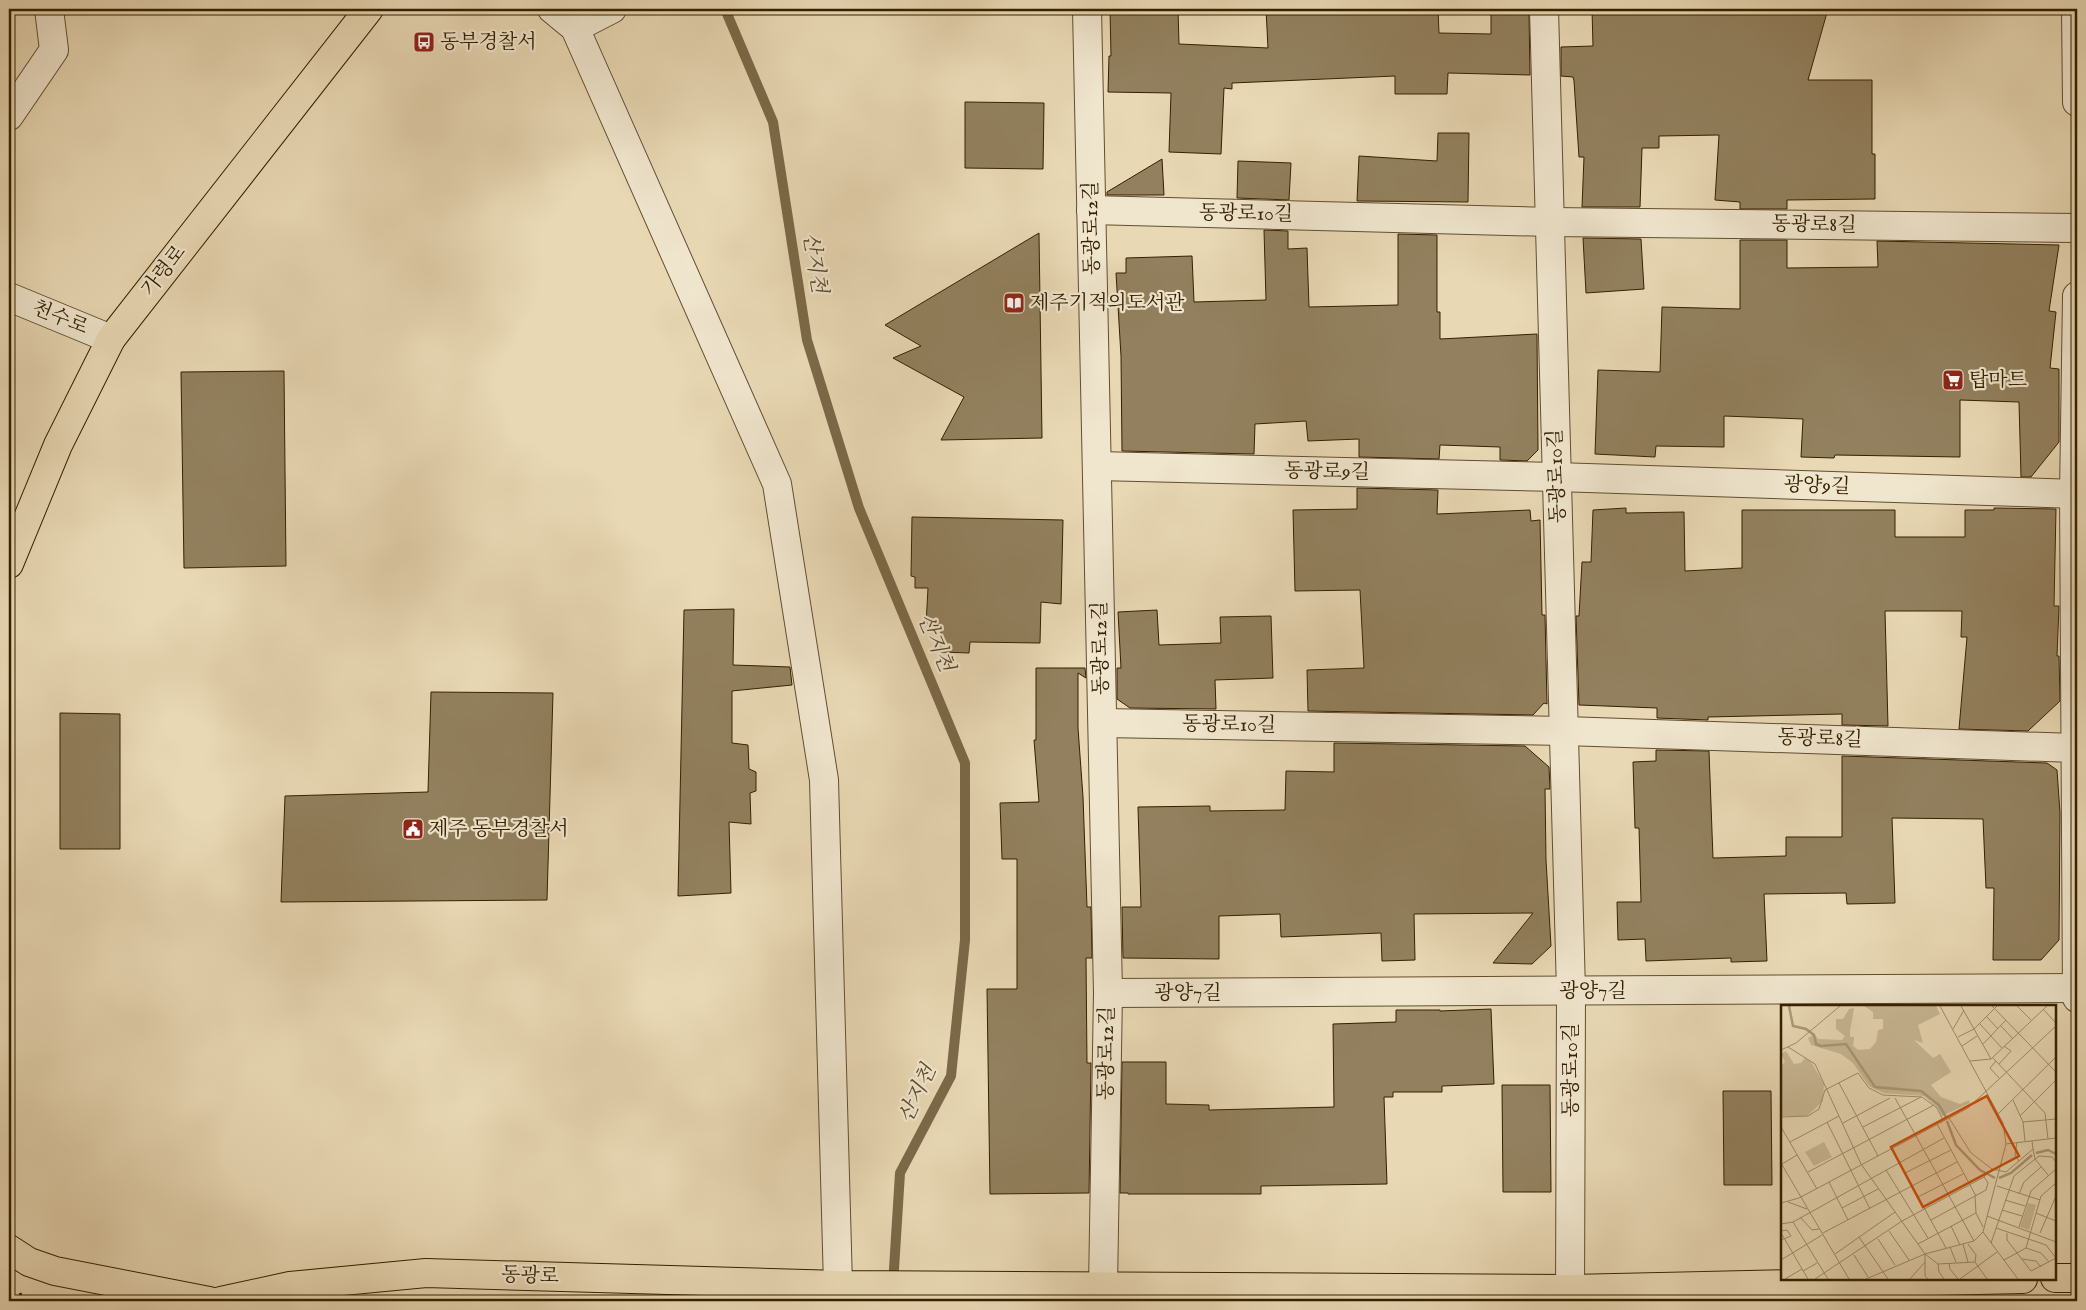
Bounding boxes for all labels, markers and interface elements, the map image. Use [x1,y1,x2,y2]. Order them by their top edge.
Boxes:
bus stop icon: 동부경찰서 [412,30,436,54]
place label: 동부경찰서 [440,30,537,55]
street label: 동광로12길 [1079,181,1105,275]
street label: 동광로10길 [1199,201,1293,227]
street label: 동광로8길 [1771,212,1857,238]
water label: 산지천 [796,231,832,297]
street label: 가령로 [136,240,192,302]
library icon: 제주기적의도서관 [1002,291,1026,315]
place label: 제주기적의도서관 [1030,291,1185,316]
street label: 천수로 [28,296,92,340]
supermarket icon: 탑마트 [1941,368,1965,392]
place label: 탑마트 [1969,368,2027,393]
street label: 동광로10길 [1543,428,1571,524]
street label: 동광로9길 [1284,459,1370,485]
street label: 광양9길 [1783,472,1851,500]
street label: 동광로12길 [1088,601,1114,695]
water label: 산지천 [911,610,960,678]
street label: 동광로10길 [1182,712,1276,738]
street label: 동광로8길 [1777,725,1863,753]
public building icon: 제주 동부경찰서 [401,817,425,841]
place label: 제주 동부경찰서 [429,817,569,842]
street label: 광양7길 [1559,979,1627,1004]
street label: 광양7길 [1154,981,1222,1006]
inset map [1781,1005,2056,1280]
street label: 동광로12길 [1094,1006,1120,1100]
street label: 동광로10길 [1559,1023,1584,1117]
water label: 산지천 [893,1059,944,1127]
street label: 동광로 [501,1262,559,1290]

